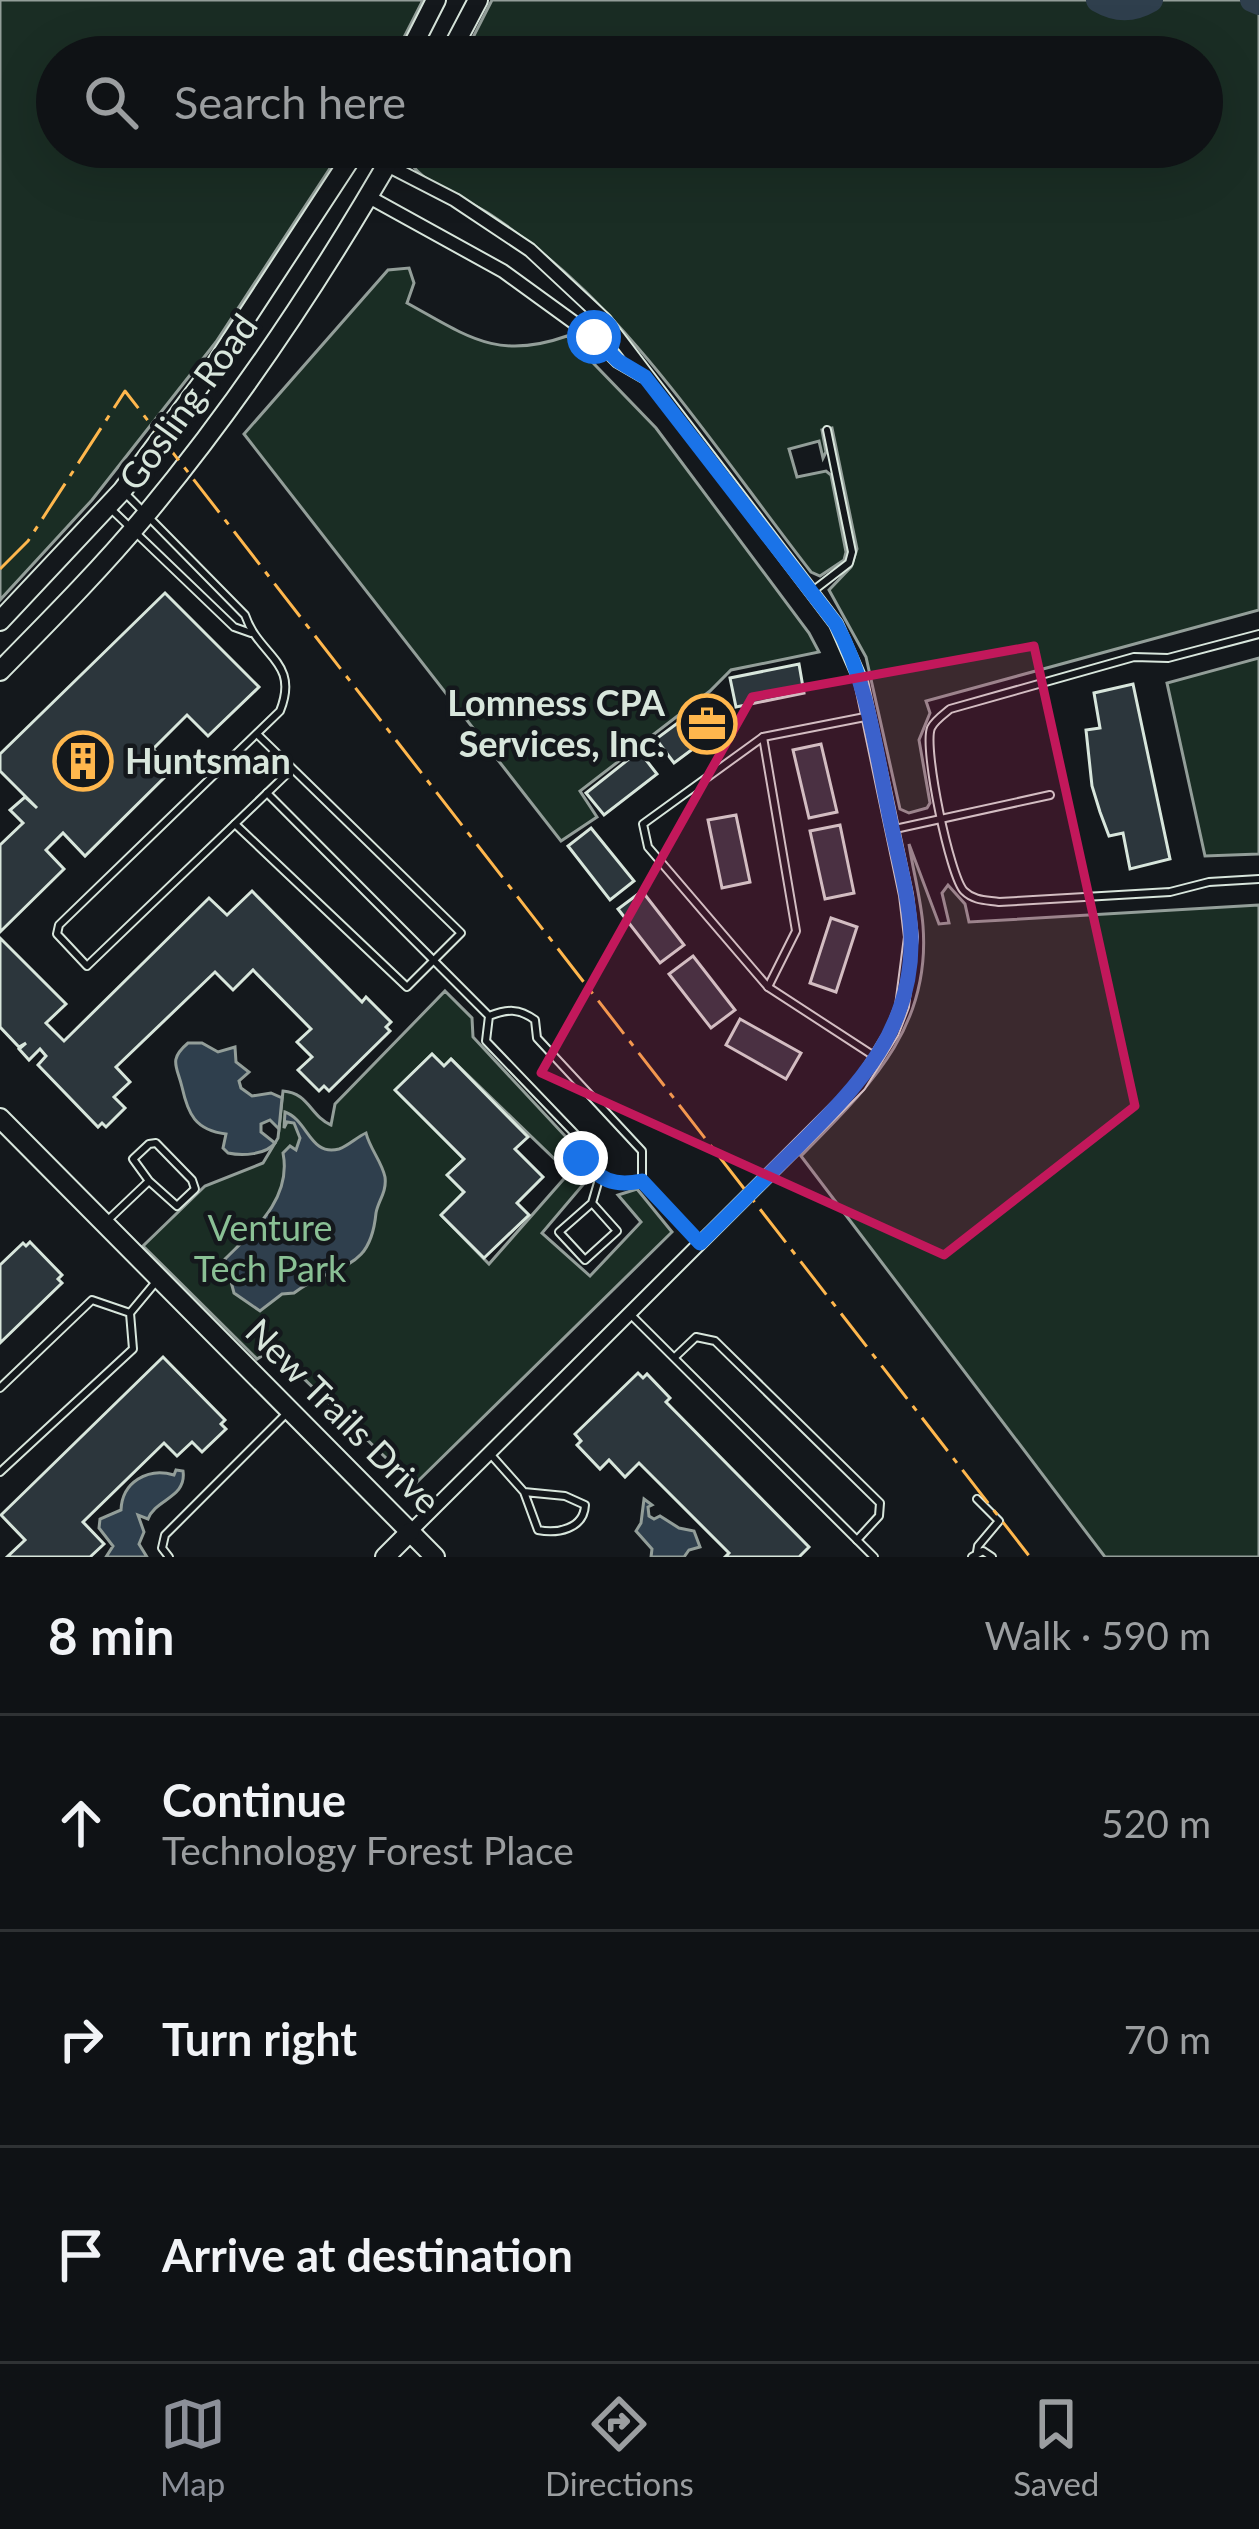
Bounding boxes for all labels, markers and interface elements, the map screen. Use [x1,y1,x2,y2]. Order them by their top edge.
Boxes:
search box [36,36,1223,168]
icon: search [78,69,144,135]
text: Search here [174,75,406,129]
street label: Gosling Road [109,305,266,498]
route start [567,310,621,364]
place label: Lomness CPA Services, Inc. [447,680,666,765]
office icon: Lomness CPA Services, Inc. [676,693,738,755]
building icon: Huntsman [52,730,114,792]
place label: Huntsman [125,738,291,782]
route end [554,1131,608,1185]
park label: Venture Tech Park [194,1205,347,1290]
street label: New Trails Drive [237,1309,450,1522]
text: 8 min [48,1605,174,1666]
text: Walk · 590 m [984,1612,1211,1658]
text: Continue [162,1773,346,1827]
icon: ahead [48,1790,114,1856]
text: 520 m [1101,1800,1211,1846]
text: Technology Forest Place [162,1827,574,1873]
icon: right [48,2006,114,2072]
text: Turn right [162,2012,357,2066]
text: 70 m [1124,2016,1211,2062]
icon: arrive [48,2222,114,2288]
text: Arrive at destination [162,2228,573,2282]
tab: Map [160,2391,226,2503]
tab: Directions [545,2391,694,2503]
tab: Saved [1013,2391,1099,2503]

